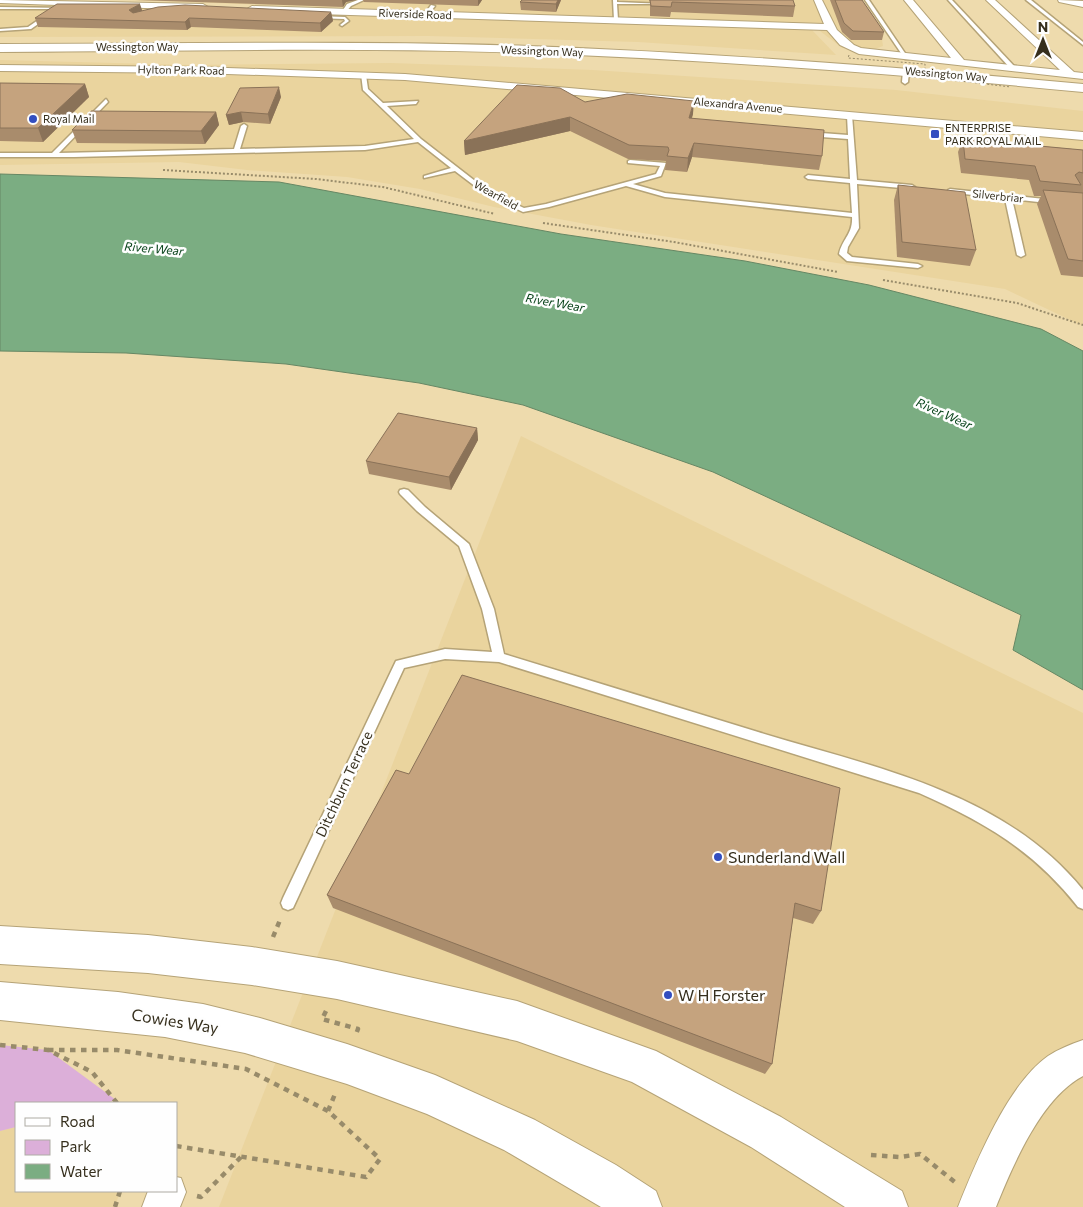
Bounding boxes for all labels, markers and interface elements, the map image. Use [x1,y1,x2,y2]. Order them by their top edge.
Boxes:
street label: Riverside Road [378,6,452,21]
north arrow [1018,15,1068,65]
text: N [1038,18,1048,35]
street label: Wessington Way [96,40,179,53]
street label: Wessington Way [500,43,584,58]
street label: Hylton Park Road [137,62,225,77]
street label: Wessington Way [904,63,988,84]
street label: Alexandra Avenue [693,94,783,115]
place label: Royal Mail [43,112,94,125]
marker: Royal Mail [27,113,39,125]
place label: ENTERPRISE PARK ROYAL MAIL [945,121,1041,147]
marker: ENTERPRISE PARK ROYAL MAIL [929,128,941,140]
street label: Wearfield [472,177,521,212]
street label: Silverbriar [972,186,1025,205]
water label: River Wear [124,238,186,258]
water label: River Wear [525,290,587,314]
water label: River Wear [914,395,976,432]
street label: Ditchburn Terrace [312,728,376,839]
place label: Sunderland Wall [728,847,845,866]
marker: Sunderland Wall [712,851,724,863]
place label: W H Forster [678,985,766,1004]
marker: W H Forster [662,989,674,1001]
street label: Cowies Way [130,1004,220,1037]
legend [15,1102,178,1192]
text: Road [60,1112,95,1130]
text: Park [60,1137,91,1155]
text: Water [60,1162,102,1180]

